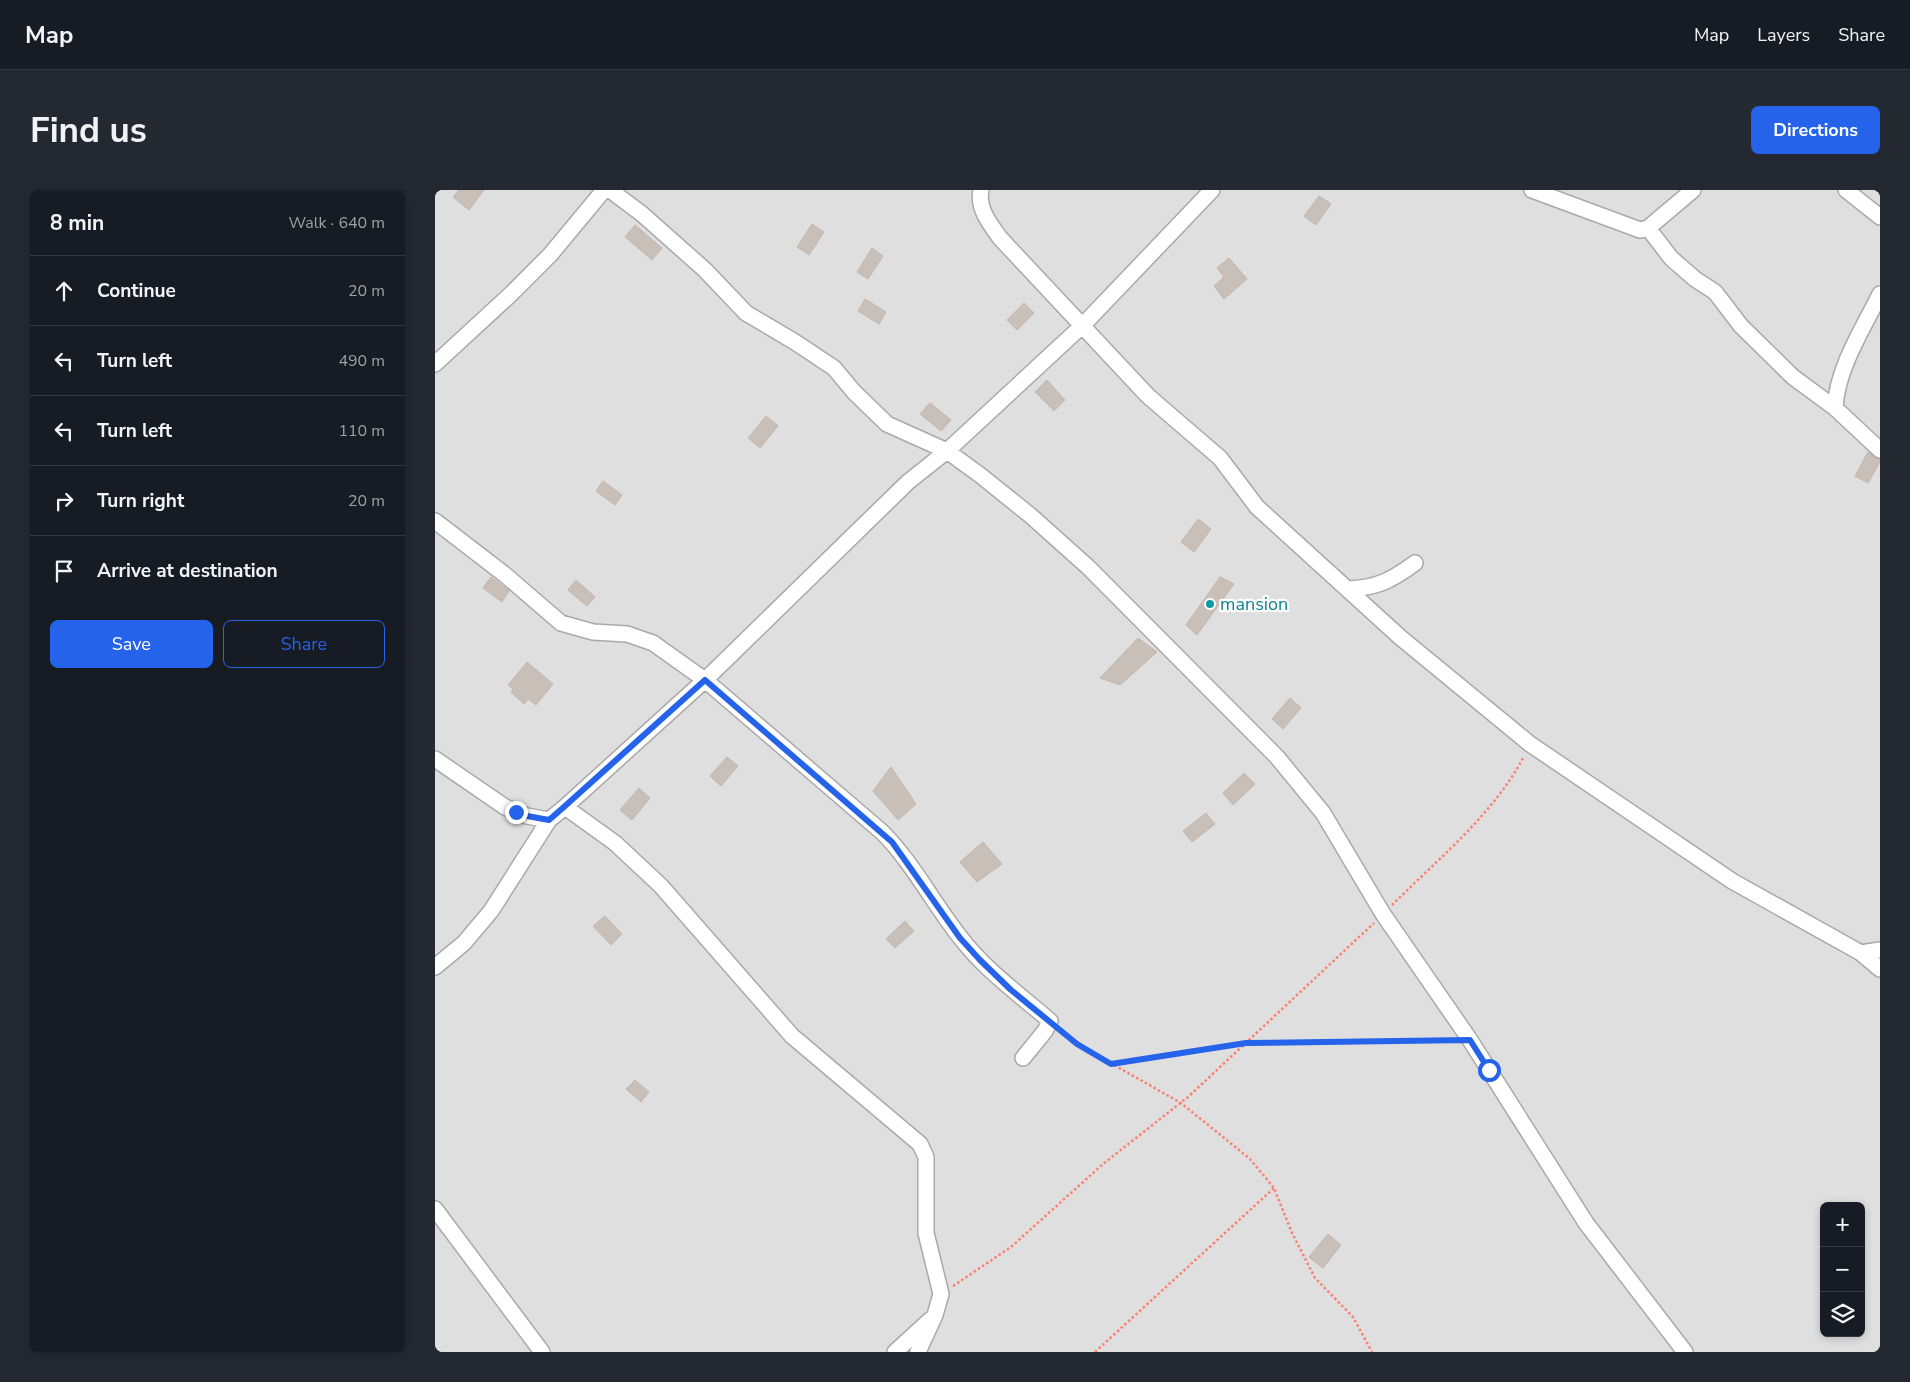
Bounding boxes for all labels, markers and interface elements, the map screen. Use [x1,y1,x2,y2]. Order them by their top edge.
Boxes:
text: Map [25,19,73,51]
text: Map [1694,23,1729,47]
text: Layers [1757,23,1810,47]
text: Share [1838,23,1885,47]
button: Directions [1751,106,1880,154]
text: Find us [30,107,147,154]
text: 8 min [50,209,104,237]
text: Walk · 640 m [289,212,385,234]
icon: ahead [50,277,78,305]
text: Continue [97,278,176,304]
text: 20 m [348,280,385,302]
icon: left [50,347,78,375]
text: Turn left [97,348,172,374]
text: 490 m [338,350,385,372]
icon: left [50,417,78,445]
text: Turn left [97,418,172,444]
text: 110 m [338,420,385,442]
icon: right [50,487,78,515]
text: Turn right [97,488,184,514]
text: 20 m [348,490,385,512]
icon: arrive [50,557,78,585]
text: Arrive at destination [97,558,278,584]
place label: mansion [1220,592,1288,616]
marker: mansion [1204,598,1216,610]
button: Save [50,620,213,668]
button: Share [223,620,385,668]
route end [505,801,528,824]
route start [1478,1059,1501,1082]
map controls [1820,1202,1865,1337]
button: + [1820,1202,1865,1247]
button: − [1820,1247,1865,1292]
button: layers [1820,1292,1865,1337]

